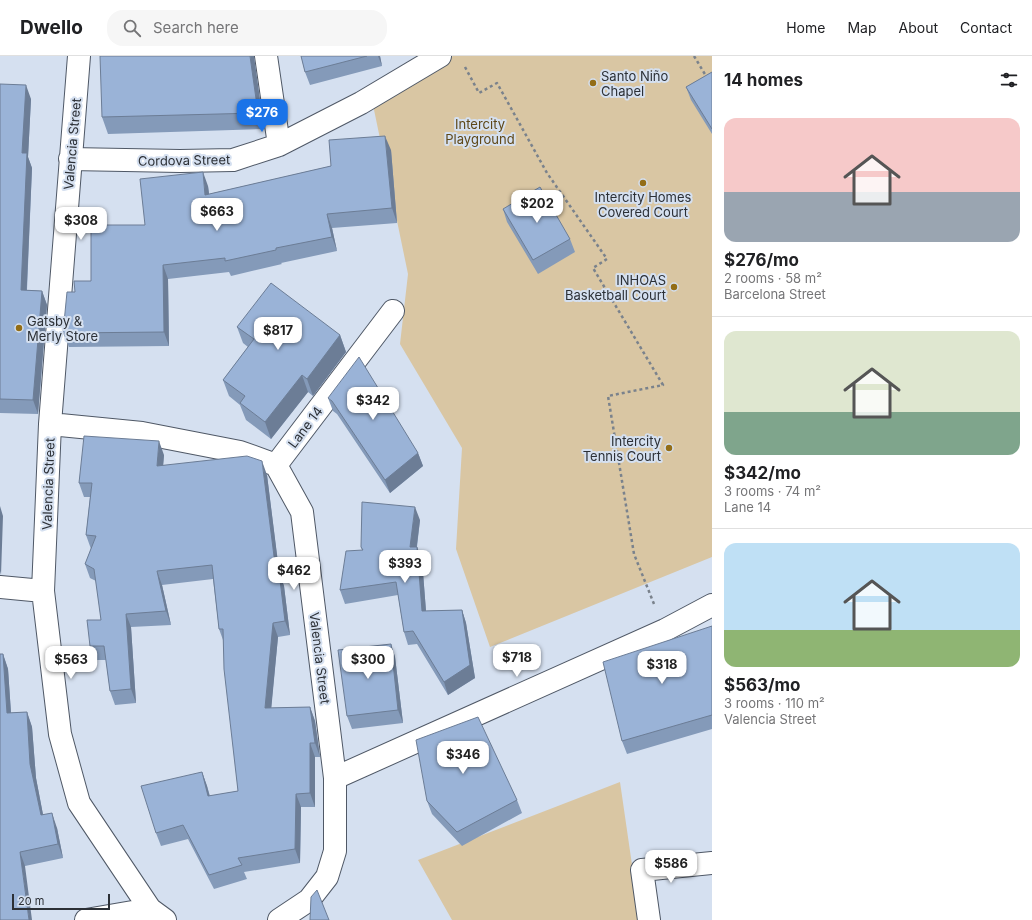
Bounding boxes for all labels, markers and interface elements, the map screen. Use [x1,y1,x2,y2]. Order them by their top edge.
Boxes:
search box [107,10,387,46]
text: Dwello [20,16,83,39]
icon: search [121,17,143,39]
text: Search here [153,18,239,37]
text: Home [786,19,825,36]
text: Map [847,19,877,36]
text: About [899,19,938,36]
text: Contact [960,19,1012,36]
place label: Santo Niño Chapel [601,68,669,99]
icon: filters [998,69,1020,91]
text: 14 homes [724,70,803,90]
marker: Santo Niño Chapel [588,78,598,88]
street label: Valencia Street [60,97,84,191]
pin: $276 [238,99,286,133]
text: $276 [246,104,278,120]
park label: Intercity Playground [445,116,515,147]
icon: home [836,144,908,216]
street label: Cordova Street [138,151,230,169]
marker: Intercity Homes Covered Court [638,178,648,188]
place label: Intercity Homes Covered Court [595,189,692,220]
pin: $202 [513,190,561,224]
text: $202 [520,195,554,211]
pin: $663 [193,198,241,232]
text: $663 [200,203,234,219]
pin: $308 [57,207,105,241]
text: $308 [64,212,98,228]
text: $276/mo [724,250,799,270]
text: 2 rooms · 58 m² [724,270,822,286]
place label: INHOAS Basketball Court [565,272,666,303]
marker: INHOAS Basketball Court [669,282,679,292]
text: Barcelona Street [724,286,826,302]
place label: Gatsby & Merly Store [27,313,98,344]
pin: $817 [254,317,302,351]
text: $817 [263,322,293,338]
marker: Gatsby & Merly Store [14,323,24,333]
icon: home [836,357,908,429]
pin: $342 [349,387,397,421]
text: $342 [356,392,390,408]
street label: Lane 14 [284,403,326,451]
place label: Intercity Tennis Court [583,433,661,464]
street label: Valencia Street [38,438,58,530]
marker: Intercity Tennis Court [664,443,674,453]
text: $342/mo [724,463,801,483]
text: 3 rooms · 74 m² [724,483,821,499]
text: Lane 14 [724,499,771,515]
pin: $393 [381,550,429,584]
text: $393 [388,555,422,571]
pin: $462 [270,557,318,591]
text: $462 [277,562,311,578]
icon: home [836,569,908,641]
street label: Valencia Street [306,611,334,705]
pin: $718 [493,644,541,678]
pin: $563 [47,646,95,680]
pin: $300 [344,646,392,680]
text: $718 [502,649,532,665]
text: $563 [54,651,88,667]
text: $300 [351,651,385,667]
pin: $318 [638,651,686,685]
text: $318 [647,656,677,672]
text: $563/mo [724,675,801,695]
text: 3 rooms · 110 m² [724,695,825,711]
text: Valencia Street [724,711,816,727]
pin: $346 [439,741,487,775]
text: $346 [446,746,480,762]
pin: $586 [647,850,695,884]
text: $586 [654,855,688,871]
scale bar [12,892,110,911]
text: 20 m [18,894,44,908]

